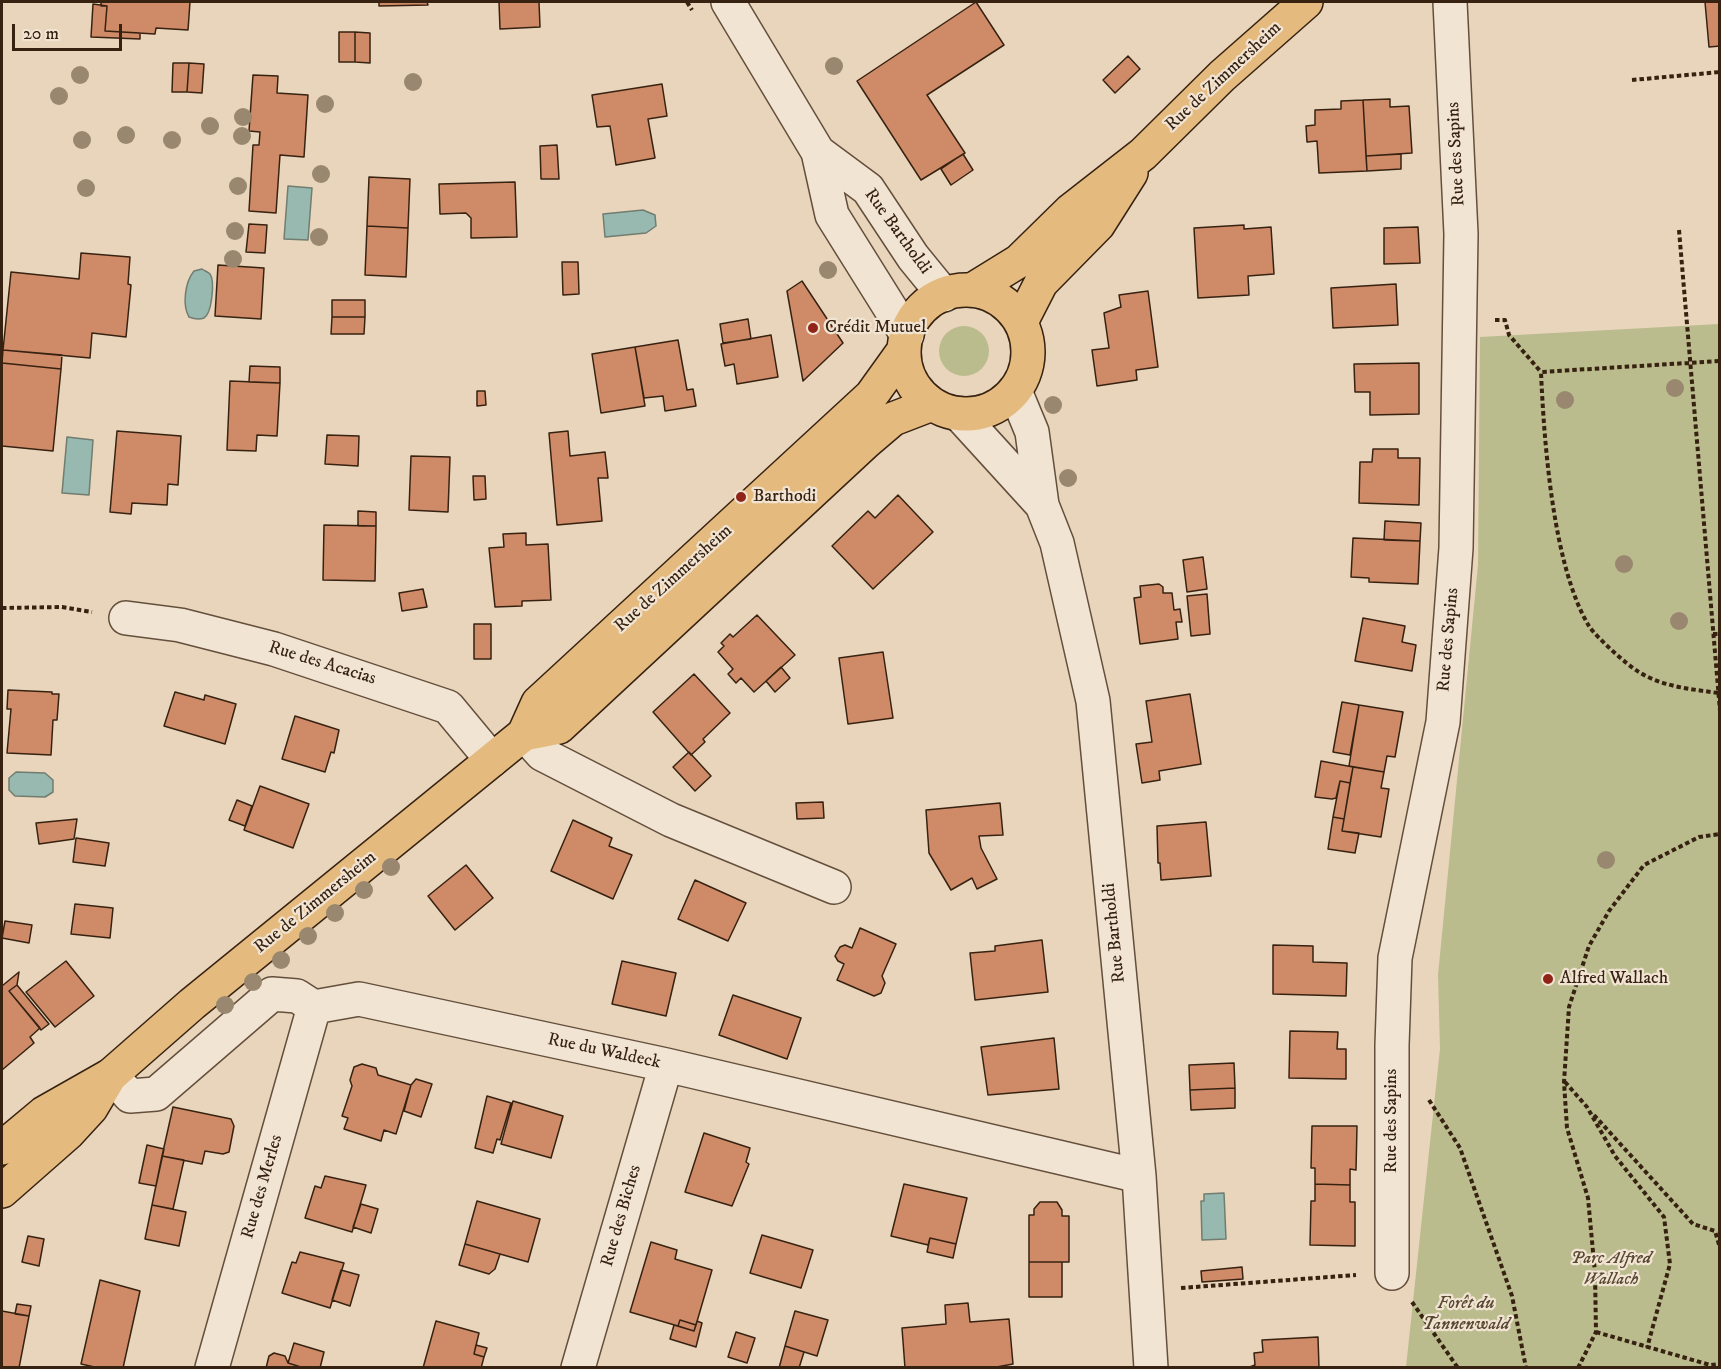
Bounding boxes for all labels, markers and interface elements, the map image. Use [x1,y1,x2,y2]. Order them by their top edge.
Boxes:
scale bar [15,12,124,50]
street label: Rue de Zimmersheim [1162,18,1286,136]
text: 20 m [23,23,59,45]
street label: Rue des Sapins [1443,101,1471,207]
street label: Rue Bartholdi [859,185,935,279]
place label: Crédit Mutuel [825,317,926,339]
marker: Crédit Mutuel [806,321,820,335]
place label: Barthodi [753,486,816,508]
marker: Barthodi [734,490,748,504]
street label: Rue de Zimmersheim [611,521,737,637]
street label: Rue des Sapins [1434,587,1464,693]
street label: Rue des Acacias [266,637,378,691]
street label: Rue de Zimmersheim [251,847,381,959]
street label: Rue Bartholdi [1099,882,1131,984]
place label: Alfred Wallach [1560,968,1668,990]
marker: Alfred Wallach [1541,972,1555,986]
street label: Rue du Waldeck [545,1029,663,1075]
street label: Rue des Sapins [1381,1069,1403,1173]
street label: Rue des Merles [238,1132,288,1242]
street label: Rue des Biches [597,1163,647,1269]
park label: Parc Alfred Wallach [1571,1248,1651,1290]
park label: Forêt du Tannenwald [1423,1293,1509,1336]

